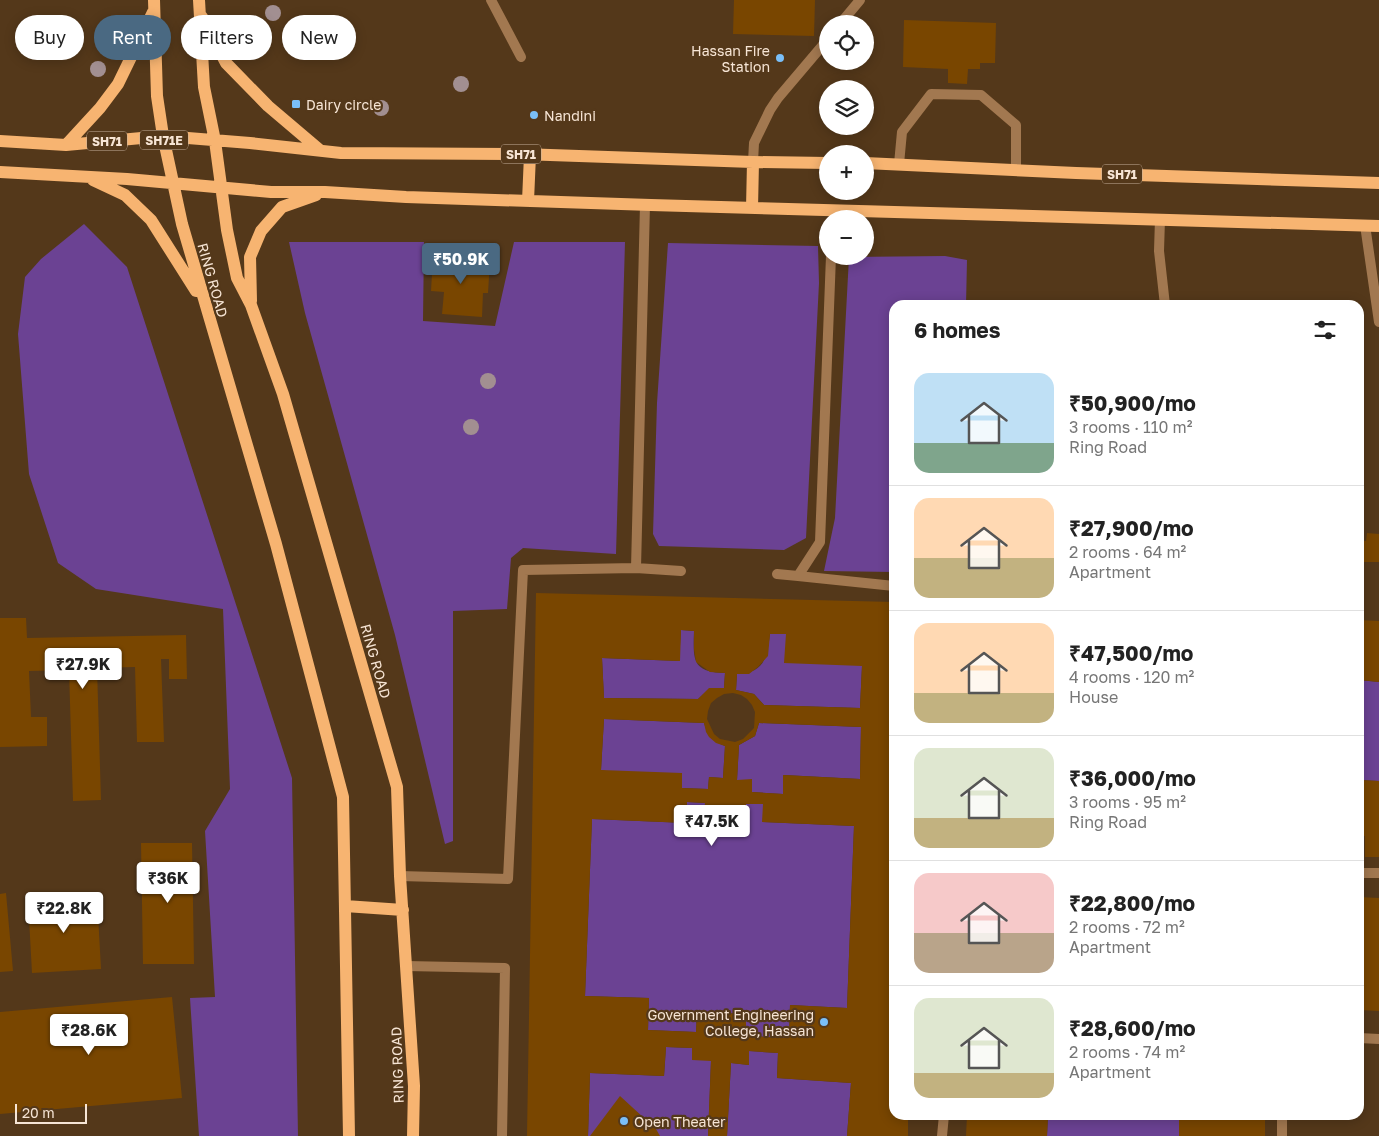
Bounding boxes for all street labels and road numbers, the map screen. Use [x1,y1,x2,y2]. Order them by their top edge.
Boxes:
road number: SH71E [140,130,188,150]
road number: SH71 [87,132,127,150]
road number: SH71 [501,144,541,164]
road number: SH71 [1102,164,1142,183]
street label: RING ROAD [194,241,232,319]
street label: RING ROAD [357,622,395,700]
street label: RING ROAD [387,1026,407,1104]

